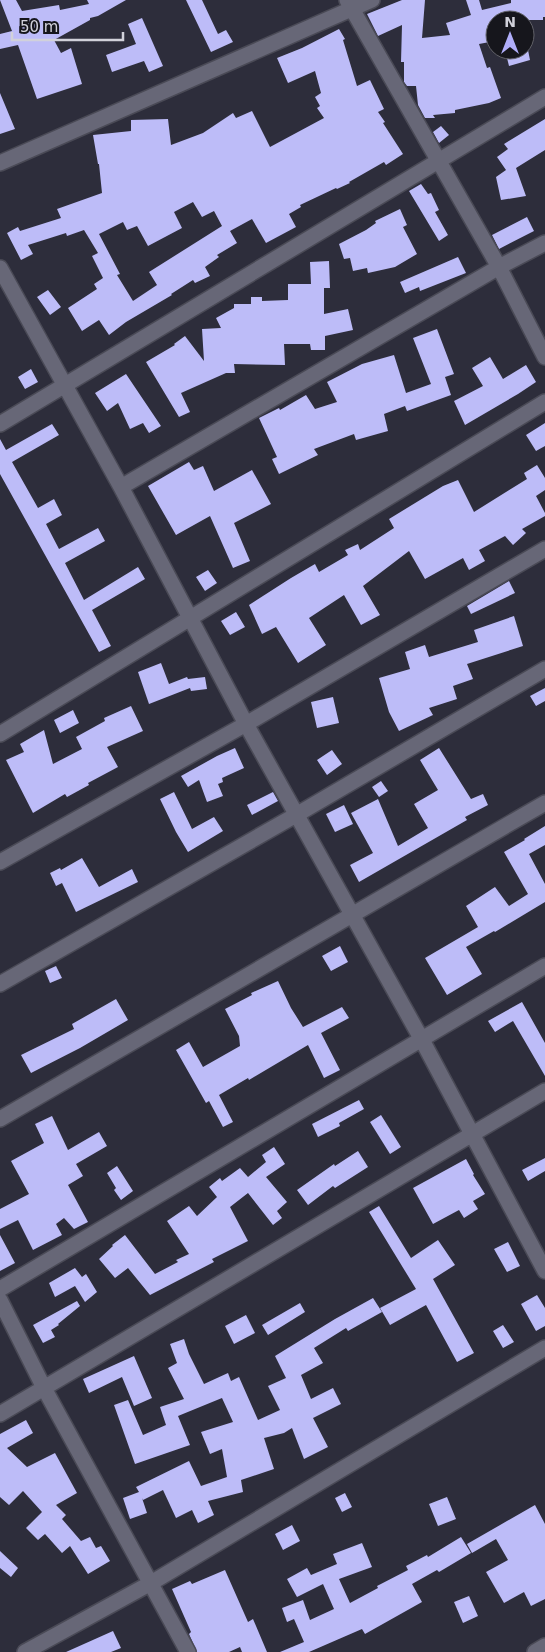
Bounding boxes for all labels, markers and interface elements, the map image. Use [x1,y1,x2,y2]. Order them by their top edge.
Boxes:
scale bar [12,10,124,42]
north arrow [485,10,535,60]
text: N [504,14,516,30]
text: 50 m [20,18,58,36]

